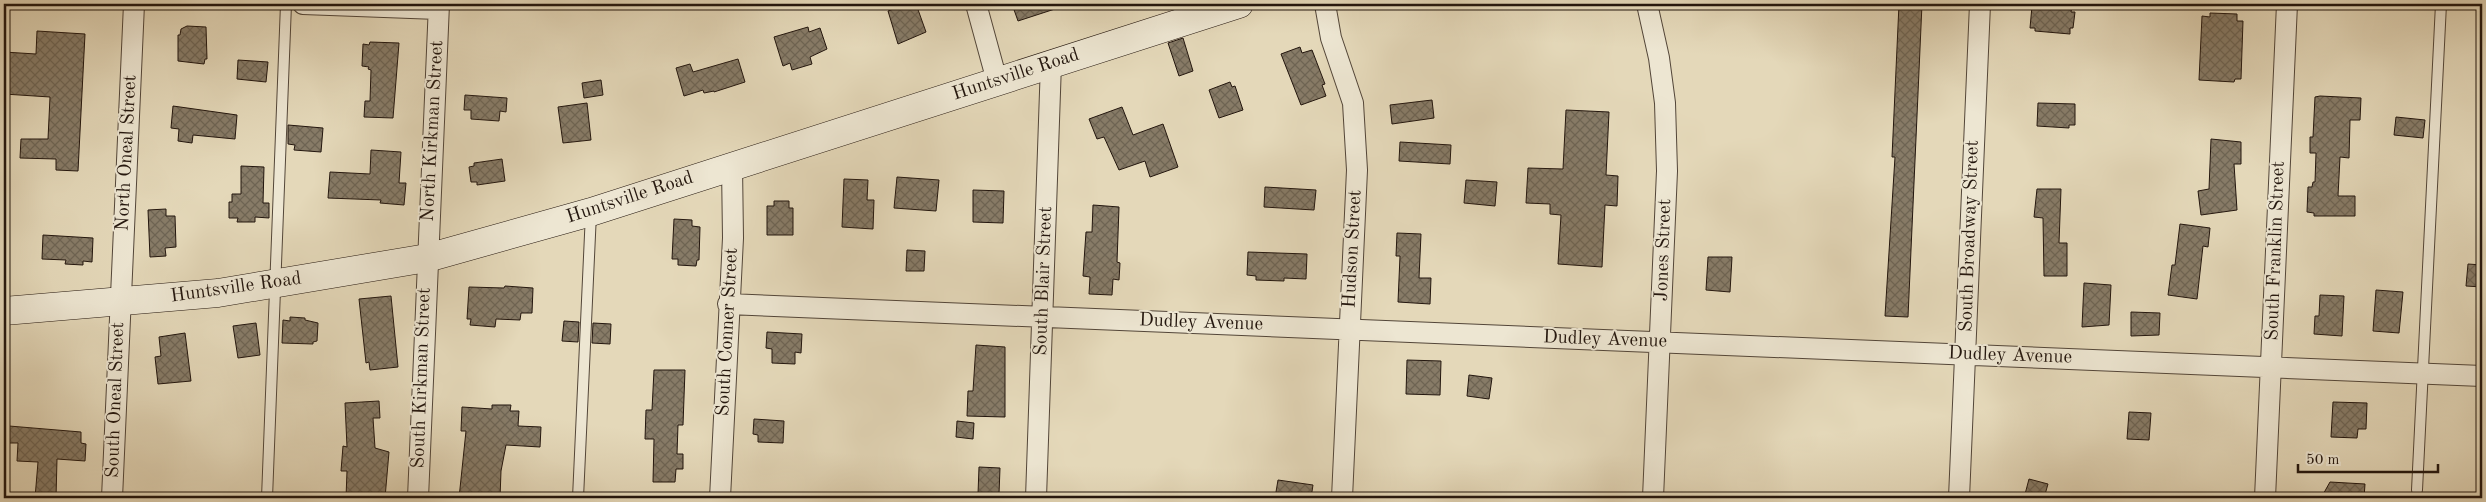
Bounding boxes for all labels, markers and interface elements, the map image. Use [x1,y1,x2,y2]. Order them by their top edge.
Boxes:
street label: North Kirkman Street [419,40,447,222]
street label: Huntsville Road [950,46,1082,104]
street label: North Oneal Street [113,74,141,232]
street label: South Broadway Street [1957,140,1983,332]
street label: South Franklin Street [2263,161,2289,341]
street label: Huntsville Road [564,169,696,227]
street label: Hudson Street [1340,189,1366,309]
street label: Jones Street [1653,198,1675,302]
street label: South Blair Street [1032,206,1056,356]
street label: South Conner Street [714,247,742,417]
street label: Huntsville Road [169,269,303,307]
street label: South Kirkman Street [409,287,435,469]
street label: Dudley Avenue [1138,311,1264,335]
street label: South Oneal Street [104,322,128,478]
street label: Dudley Avenue [1542,328,1668,352]
street label: Dudley Avenue [1947,344,2073,368]
scale bar [2298,442,2438,474]
text: 50 m [2306,453,2340,468]

